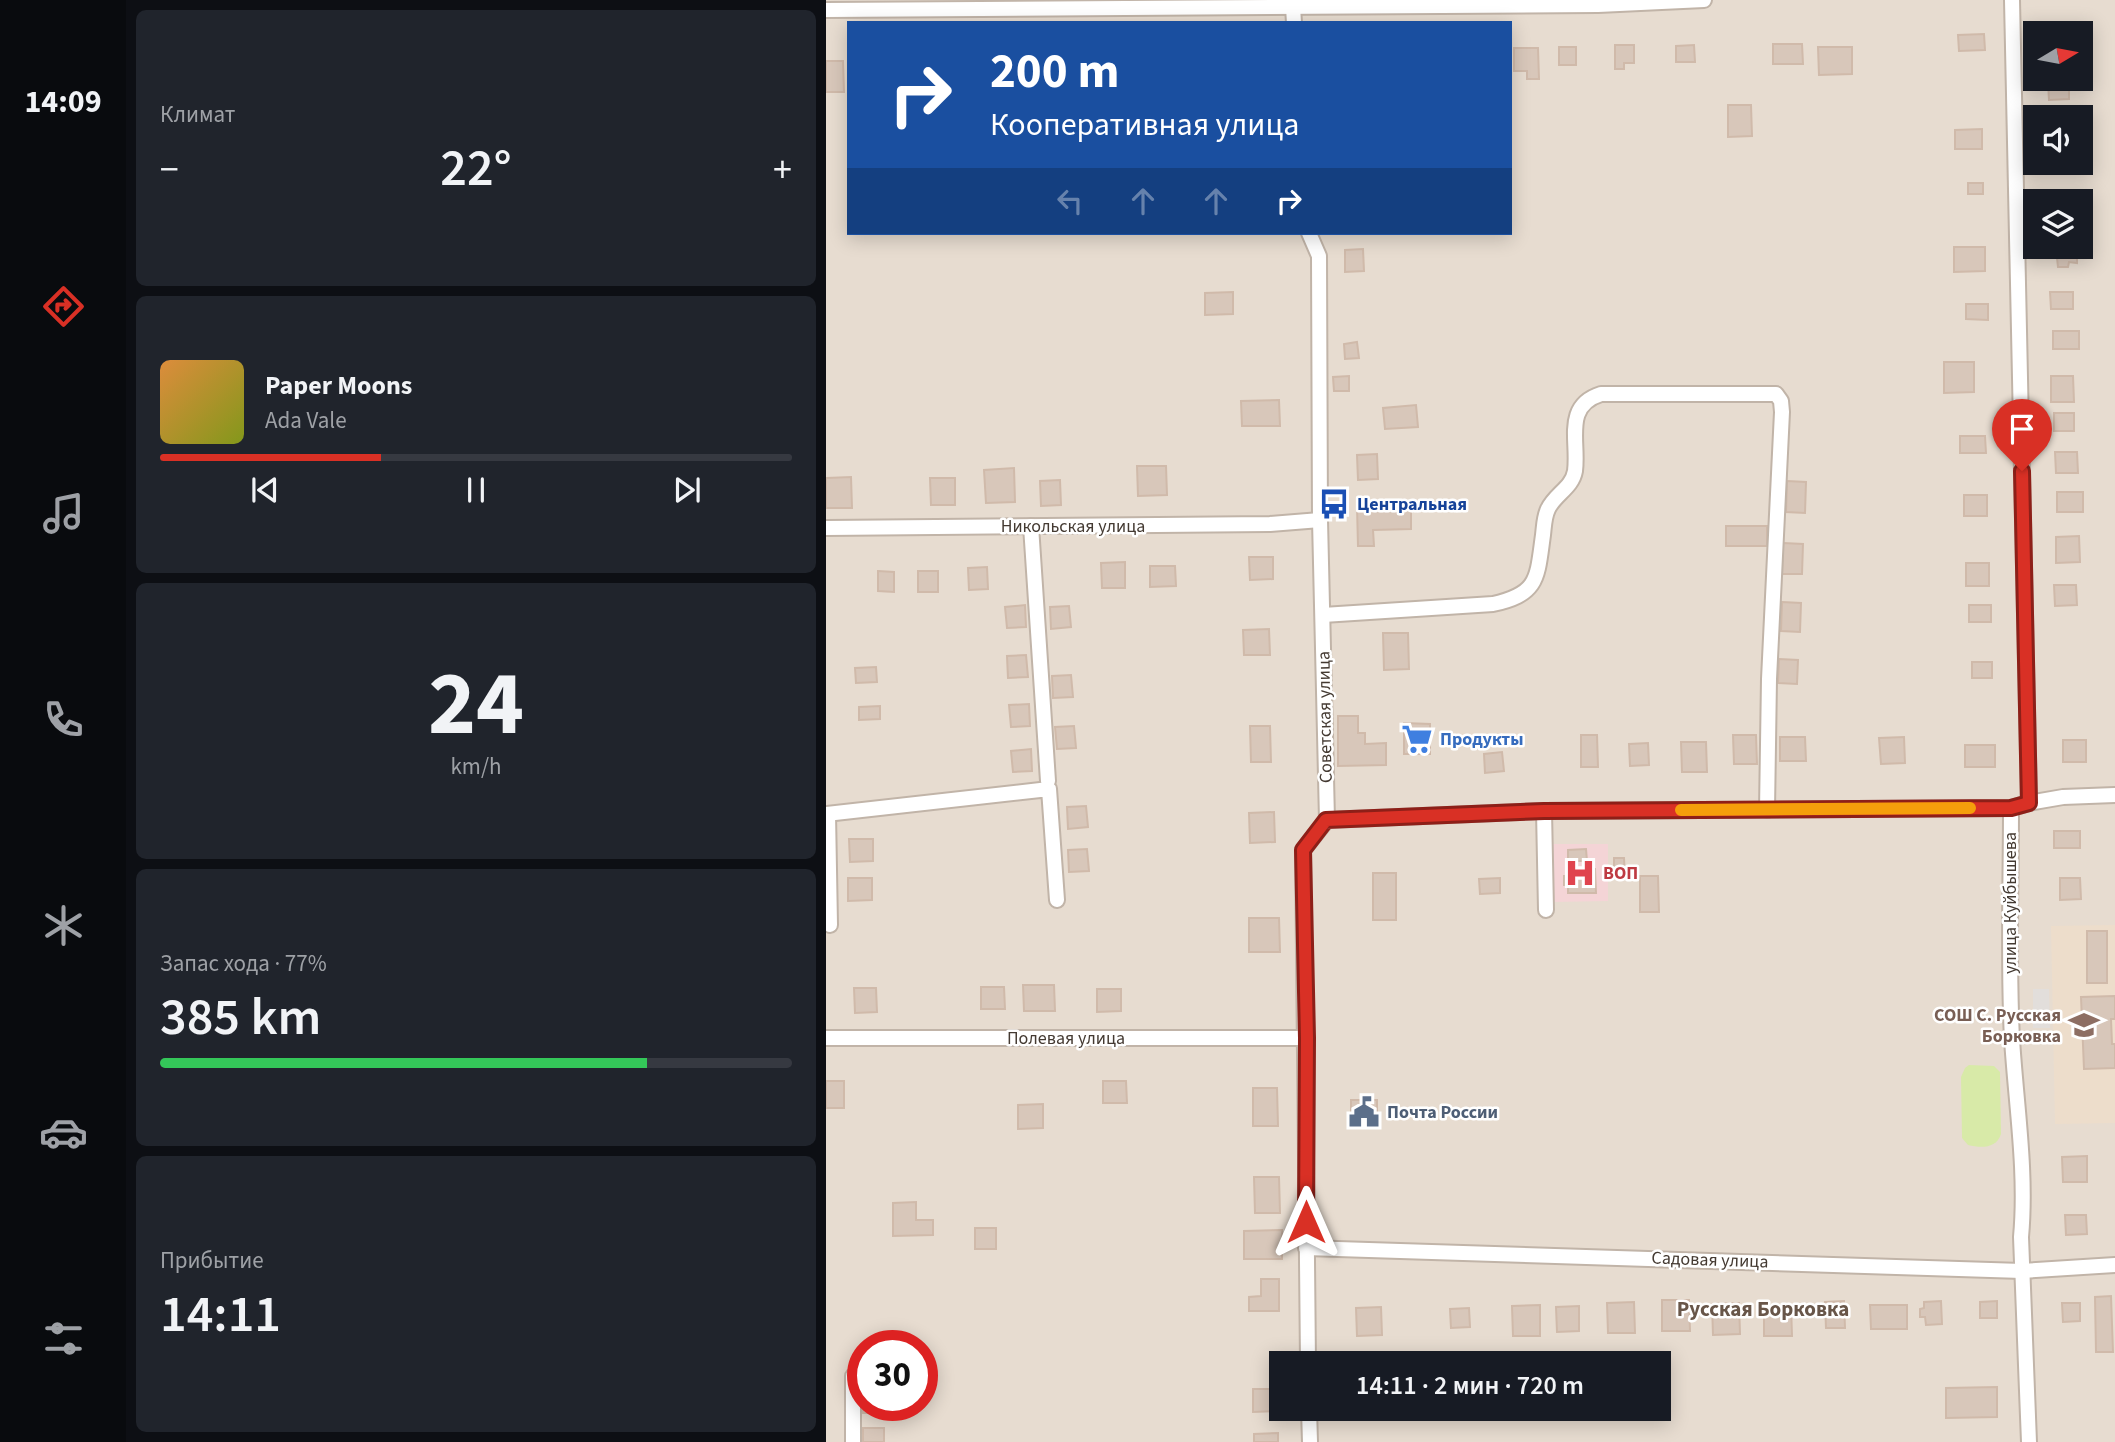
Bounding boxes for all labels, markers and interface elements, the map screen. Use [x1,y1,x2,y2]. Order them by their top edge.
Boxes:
north arrow [2023,21,2093,91]
map controls [2023,21,2093,259]
text: 200 m [990,37,1119,107]
icon: right [875,49,966,140]
text: 14:09 [24,79,102,125]
text: Климат [160,98,235,131]
text: Кооперативная улица [990,102,1300,148]
button: sound [2023,105,2093,175]
text: 22° [440,132,512,206]
text: − [160,143,179,197]
text: + [773,143,792,197]
icon: left [1051,182,1089,220]
icon: ahead [1124,182,1162,220]
icon: ahead [1197,182,1235,220]
icon: right [1270,182,1308,220]
button: layers [2023,189,2093,259]
icon: directions [39,282,88,331]
text: Paper Moons [265,367,412,404]
pin [1992,399,2052,471]
text: Ada Vale [265,404,347,437]
icon: arrive [2003,410,2041,448]
icon: previous [246,471,284,509]
icon: pause [457,471,495,509]
icon: next [668,471,706,509]
bus stop icon: Центральная [1317,487,1351,521]
icon: music [39,489,88,538]
place label: Центральная [1357,492,1467,517]
street label: Никольская улица [1001,514,1145,539]
text: 24 [428,640,524,769]
street label: Советская улица [1311,651,1339,783]
icon: phone [39,695,88,744]
supermarket icon: Продукты [1400,722,1434,756]
place label: Продукты [1440,727,1524,752]
text: km/h [450,750,502,783]
street label: улица Куйбышева [1998,832,2023,974]
hospital icon: ВОП [1563,856,1597,890]
place label: ВОП [1603,861,1638,886]
icon: climate [39,901,88,950]
text: Запас хода · 77% [160,947,327,980]
text: 385 km [160,981,321,1055]
place label: СОШ С. Русская Борковка [1934,1003,2061,1049]
school or university icon: СОШ С. Русская Борковка [2067,1008,2101,1042]
street label: Полевая улица [1007,1026,1125,1051]
public building icon: Почта России [1347,1095,1381,1129]
place label: Почта России [1387,1100,1498,1125]
icon: car [39,1108,88,1157]
position arrow [1269,1185,1343,1259]
text: Прибытие [160,1244,264,1277]
street label: Садовая улица [1651,1245,1769,1275]
text: 14:11 [160,1278,281,1352]
district label: Русская Борковка [1677,1294,1849,1324]
icon: filters [39,1314,88,1363]
speed limit sign: 30 [847,1330,938,1421]
text: 14:11 · 2 мин · 720 m [1356,1367,1584,1404]

